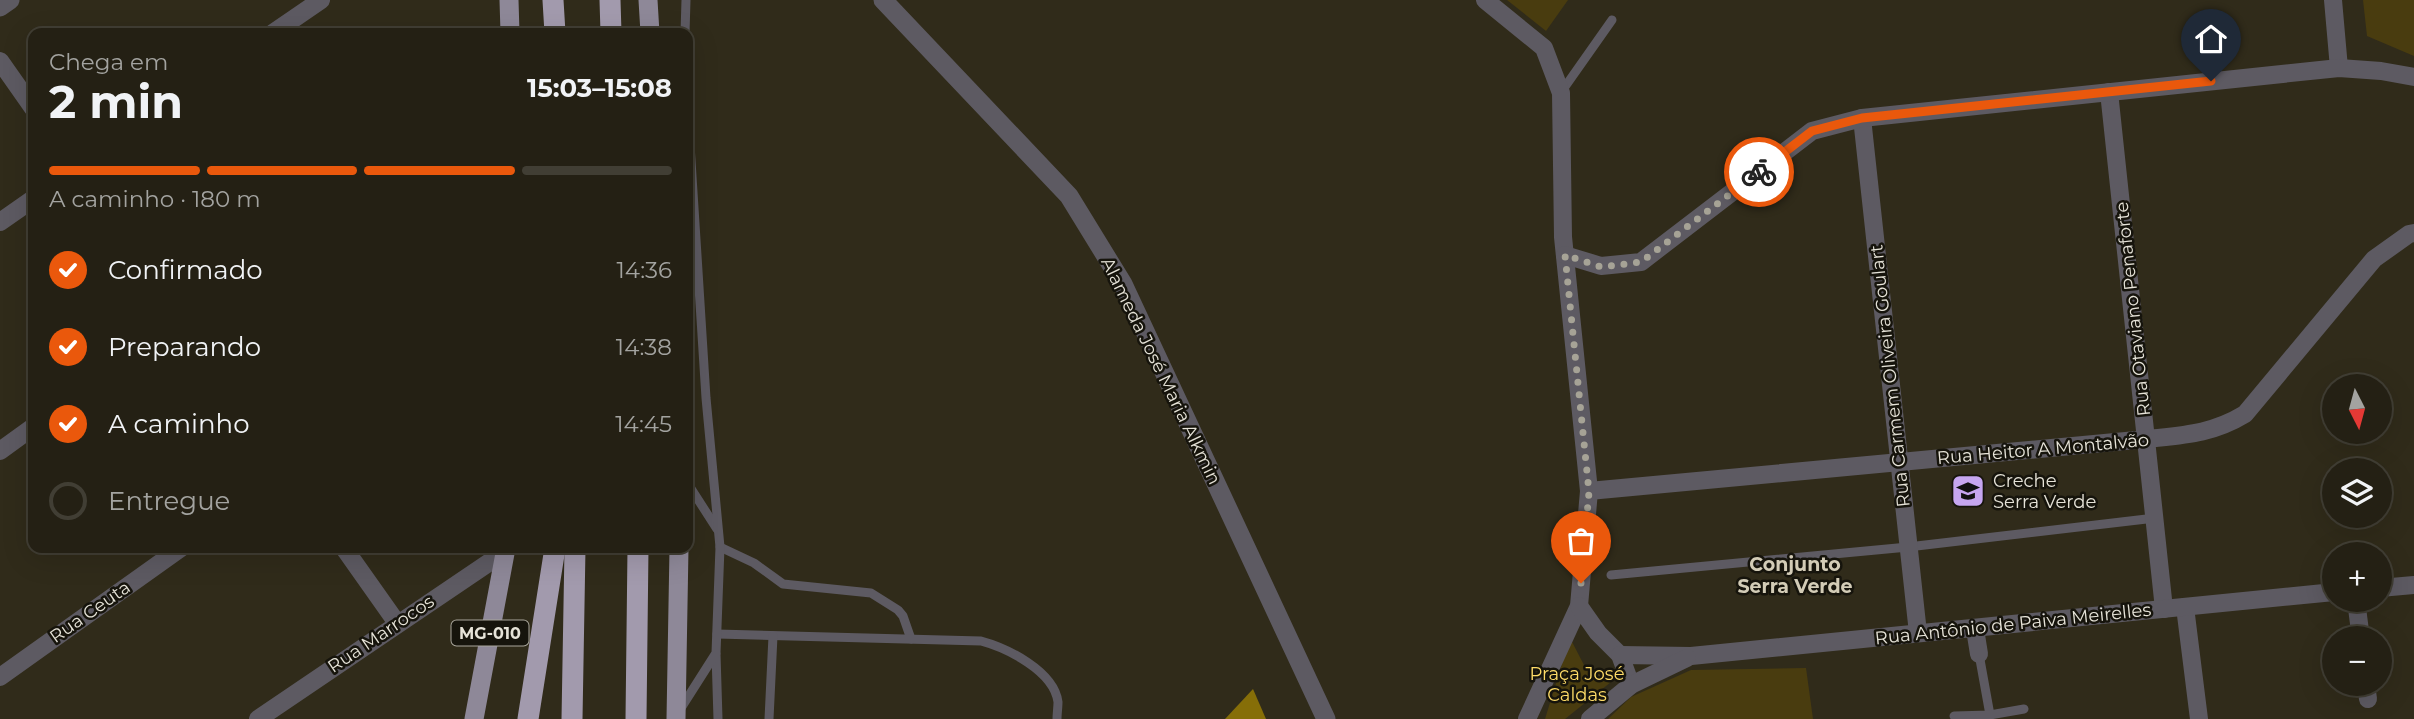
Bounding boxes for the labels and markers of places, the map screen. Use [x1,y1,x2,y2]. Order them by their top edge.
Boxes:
pin [2181,9,2241,81]
place label: Creche Serra Verde [1993,470,2096,513]
school or university icon: Creche Serra Verde [1949,472,1987,510]
pin [1551,511,1611,583]

